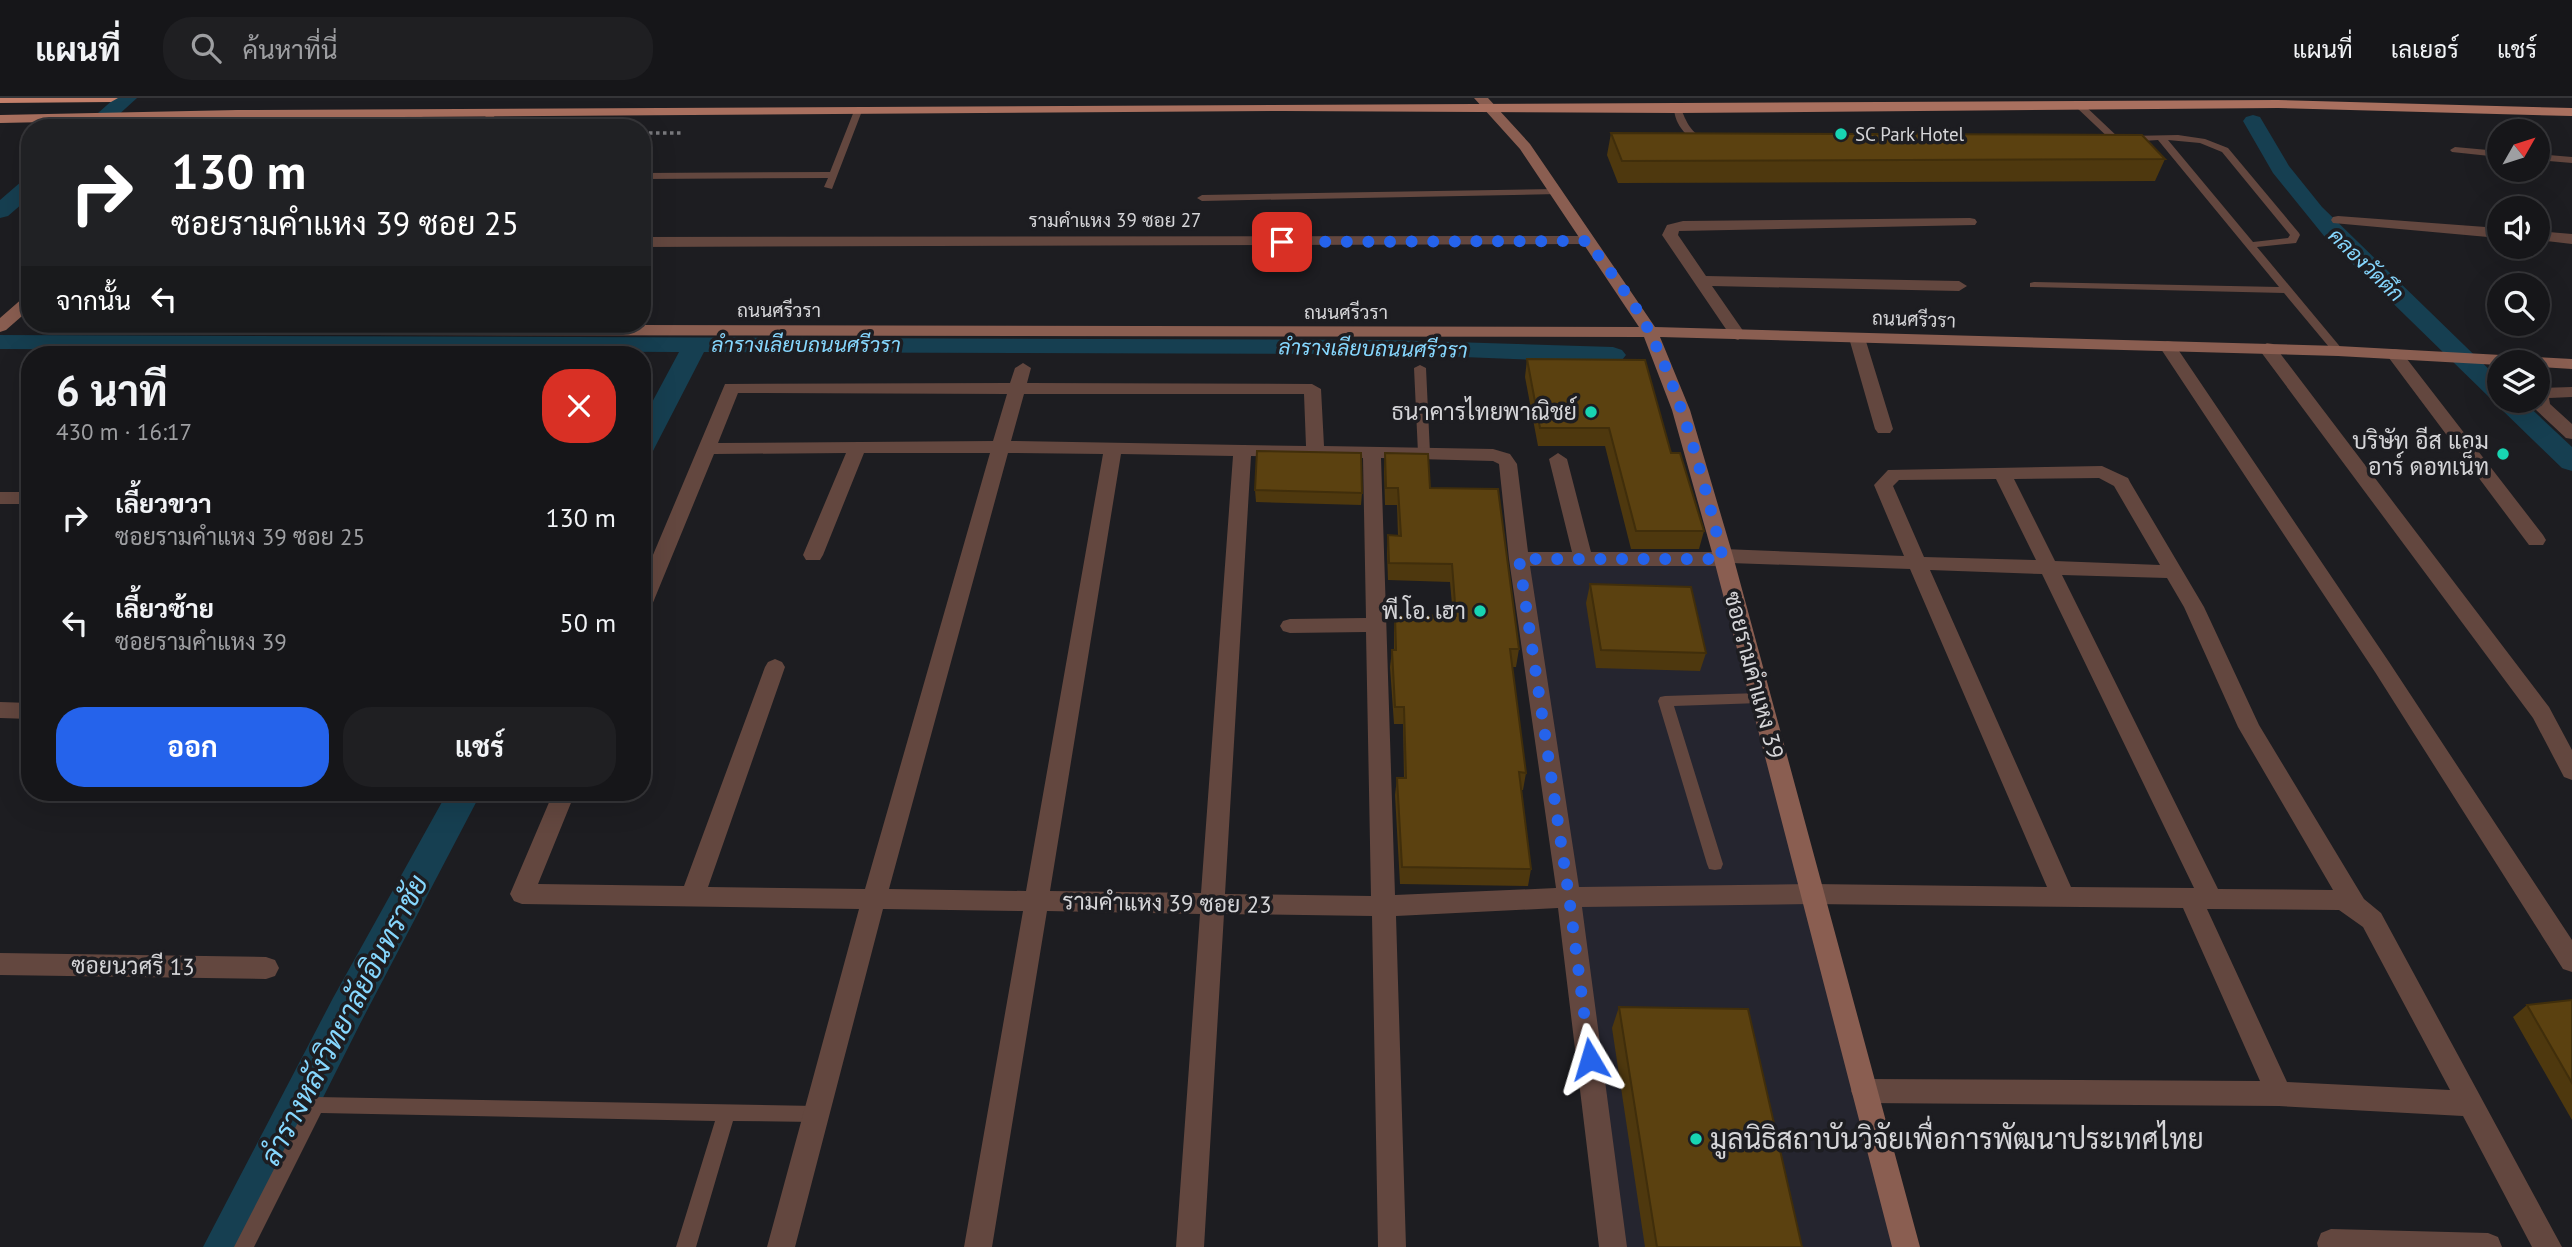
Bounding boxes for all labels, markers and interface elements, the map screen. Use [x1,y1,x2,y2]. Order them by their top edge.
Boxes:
search box [163,17,653,80]
text: แผนที่ [35,27,121,70]
icon: search [187,29,225,67]
text: ค้นหาที่นี่ [243,33,338,66]
text: แผนที่ [2293,34,2353,65]
text: เลเยอร์ [2391,34,2459,65]
text: แชร์ [2497,34,2537,65]
north arrow [2487,119,2550,182]
map controls [2487,119,2550,413]
place label: SC Park Hotel [1855,122,1965,146]
marker: SC Park Hotel [1833,126,1849,142]
text: 130 m [171,139,306,203]
icon: right [56,147,147,238]
button: sound [2487,196,2550,259]
text: ซอยรามคำแหง 39 ซอย 25 [171,202,519,244]
street label: รามคำแหง 39 ซอย 27 [1029,208,1201,232]
pin [1252,212,1312,272]
water label: คลองวัดตึก [2323,222,2410,307]
icon: arrive [1263,223,1301,261]
button: search [2487,273,2550,336]
icon: left [145,280,183,318]
text: จากนั้น [56,284,131,317]
street label: ถนนศรีวรา [737,298,821,322]
street label: ถนนศรีวรา [1304,300,1388,324]
street label: ถนนศรีวรา [1872,306,1956,332]
water label: ลำรางเลียบถนนศรีวรา [711,331,901,358]
water label: ลำรางเลียบถนนศรีวรา [1278,333,1468,364]
button: layers [2487,350,2550,413]
text: 6 นาที [56,363,168,418]
button: close [542,369,616,443]
place label: ธนาคารไทยพาณิชย์ [1391,396,1577,426]
marker: ธนาคารไทยพาณิชย์ [1583,404,1599,420]
text: 430 m · 16:17 [56,417,192,446]
place label: บริษัท อีส แอม อาร์ ดอทเน็ท [2352,426,2489,481]
marker: บริษัท อีส แอม อาร์ ดอทเน็ท [2495,446,2511,462]
text: เลี้ยวขวา [115,487,212,520]
icon: right [56,499,94,537]
text: 130 m [545,501,616,534]
text: ซอยรามคำแหง 39 ซอย 25 [115,522,365,551]
street label: ซอยรามคำแหง 39 [1718,588,1791,762]
text: เลี้ยวซ้าย [115,592,214,625]
place label: พี.โอ. เฮา [1382,595,1466,625]
marker: พี.โอ. เฮา [1472,603,1488,619]
icon: left [56,604,94,642]
text: 50 m [560,606,616,639]
text: ซอยรามคำแหง 39 [115,627,287,656]
button: ออก [56,707,329,787]
button: แชร์ [343,707,616,787]
water label: ลำรางหลังวิทยาลัยอินทราชัย [251,868,436,1171]
street label: รามคำแหง 39 ซอย 23 [1062,886,1272,919]
street label: ซอยนวศรี 13 [71,950,195,981]
position arrow [1553,1022,1627,1096]
place label: มูลนิธิสถาบันวิจัยเพื่อการพัฒนาประเทศไทย [1710,1115,2204,1159]
marker: มูลนิธิสถาบันวิจัยเพื่อการพัฒนาประเทศไทย [1688,1131,1704,1147]

